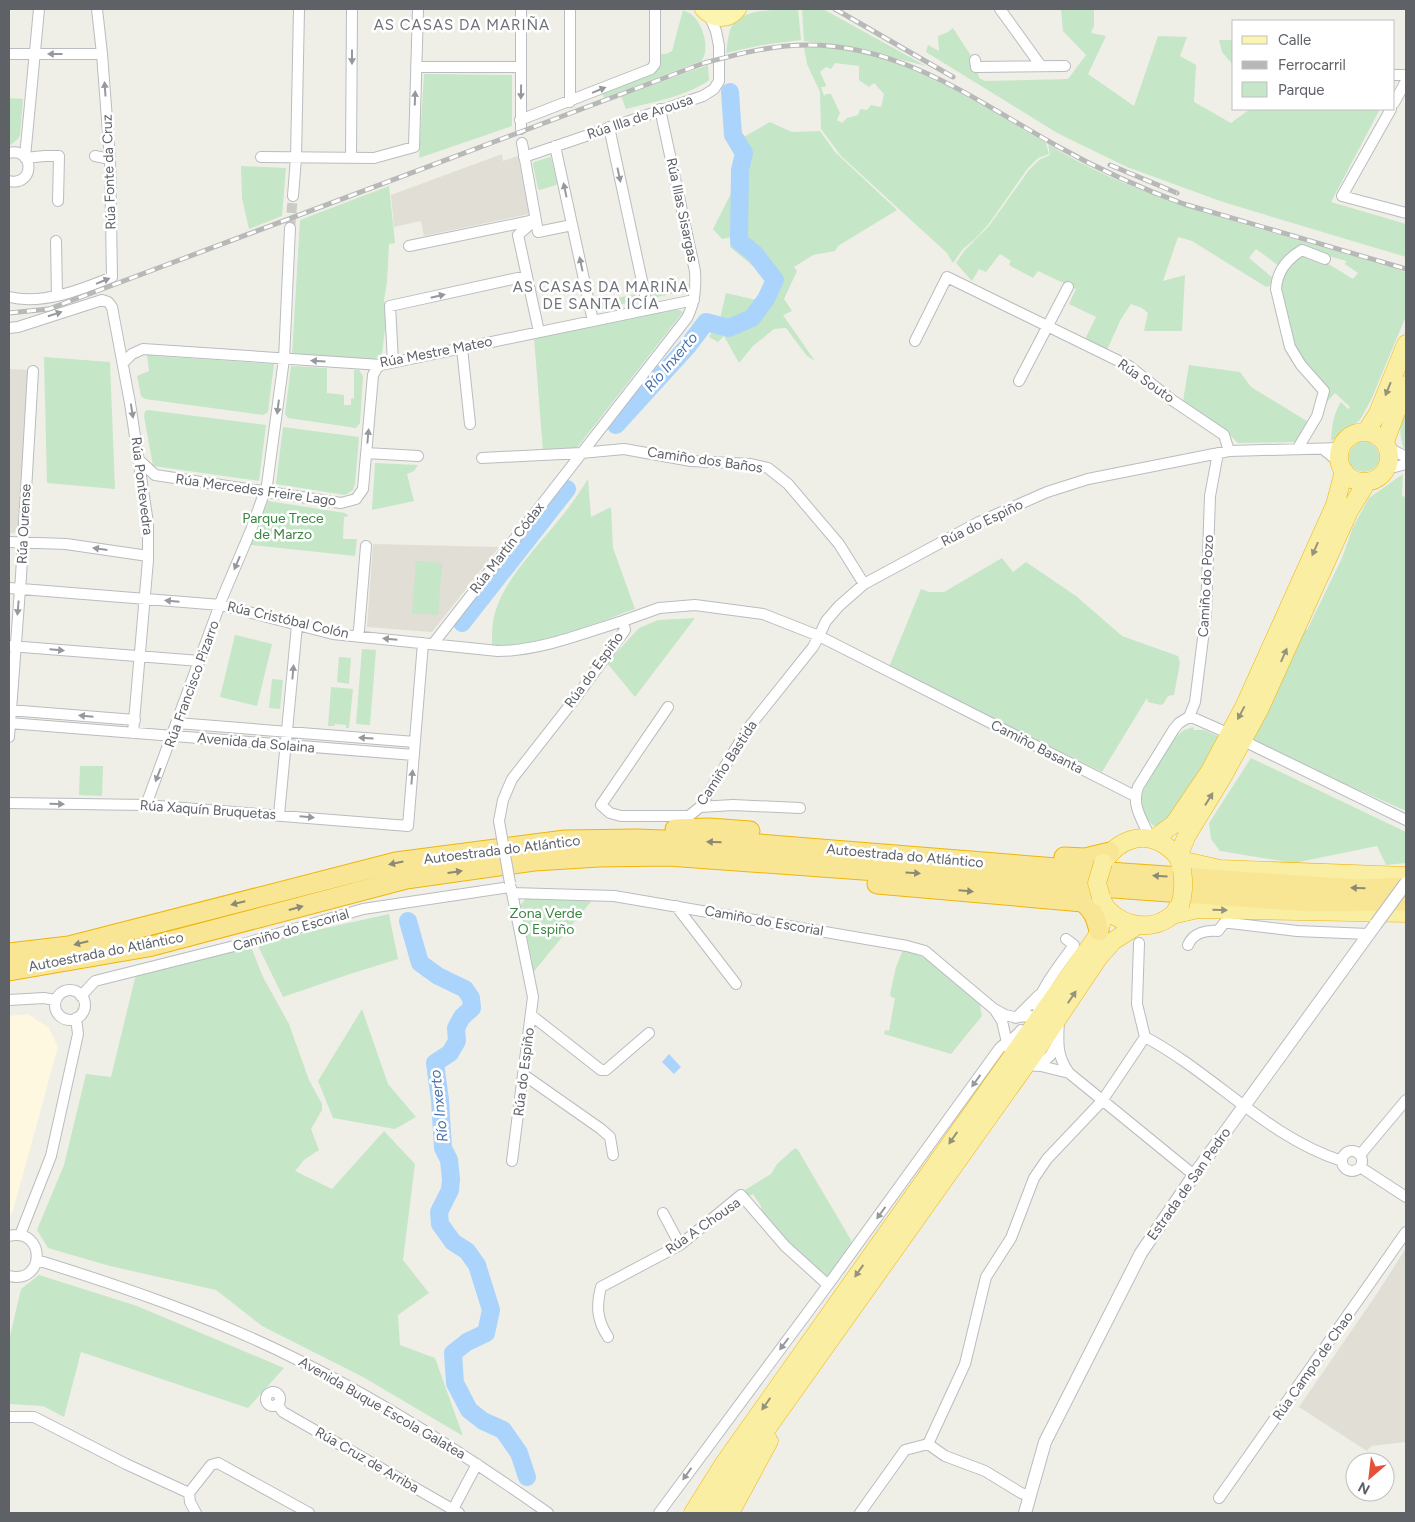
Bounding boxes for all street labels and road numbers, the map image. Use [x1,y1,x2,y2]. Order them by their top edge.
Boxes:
street label: Rúa Illa de Arousa [585,91,695,143]
street label: Rúa Fonte da Cruz [98,114,120,230]
street label: Rúa Illas Sisargas [663,156,701,264]
street label: Rúa Mestre Mateo [378,333,494,371]
street label: Rúa Souto [1114,355,1178,407]
street label: Rúa Pontevedra [128,436,156,536]
street label: Camiño dos Baños [646,443,764,477]
street label: Rúa Mercedes Freire Lago [175,470,337,510]
street label: Rúa Ourense [13,483,35,564]
street label: Rúa do Espiño [938,496,1026,550]
street label: Rúa Martín Códax [466,499,548,597]
street label: Camiño do Pozo [1195,534,1217,638]
street label: Rúa Cristóbal Colón [226,598,351,642]
street label: Rúa Francisco Pizarro [161,618,223,750]
street label: Rúa do Espiño [561,629,627,711]
street label: Camiño Basanta [988,716,1086,778]
street label: Camiño Bastida [693,717,761,809]
street label: Avenida da Solaina [197,729,315,757]
street label: Rúa Xaquín Bruquetas [139,797,277,823]
street label: Autoestrada do Atlántico [423,832,581,868]
street label: Autoestrada do Atlántico [826,841,984,871]
street label: Camiño do Escorial [703,902,825,940]
street label: Camiño do Escorial [231,905,351,955]
street label: Autoestrada do Atlántico [27,929,185,975]
street label: Rúa do Espiño [510,1027,538,1117]
street label: Estrada de San Pedro [1144,1124,1234,1244]
street label: Rúa A Chousa [662,1194,744,1258]
street label: Rúa Campo de Chao [1269,1308,1357,1424]
street label: Avenida Buque Escola Galatea [296,1353,468,1463]
street label: Rúa Cruz de Arriba [312,1423,422,1497]

